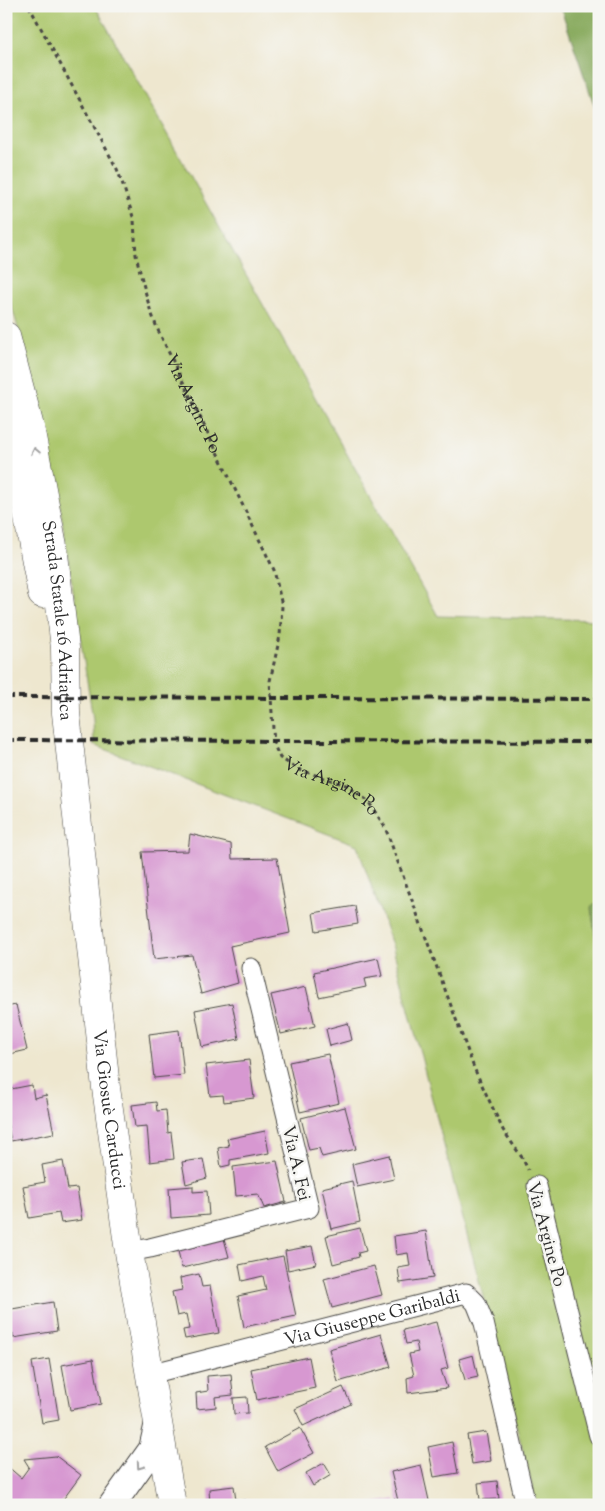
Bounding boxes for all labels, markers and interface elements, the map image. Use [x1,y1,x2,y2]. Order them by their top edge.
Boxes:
street label: Via Argine Po [157,350,227,459]
one-way arrow [30,446,41,455]
street label: Strada Statale 16 Adriatica [33,519,78,722]
street label: Via Argine Po [277,752,385,821]
street label: Via Giosuè Carducci [85,1029,131,1191]
street label: Via A. Fei [274,1123,316,1204]
street label: Via Argine Po [519,1179,572,1290]
street label: Via Giuseppe Garibaldi [281,1284,463,1354]
one-way arrow [136,1461,146,1470]

